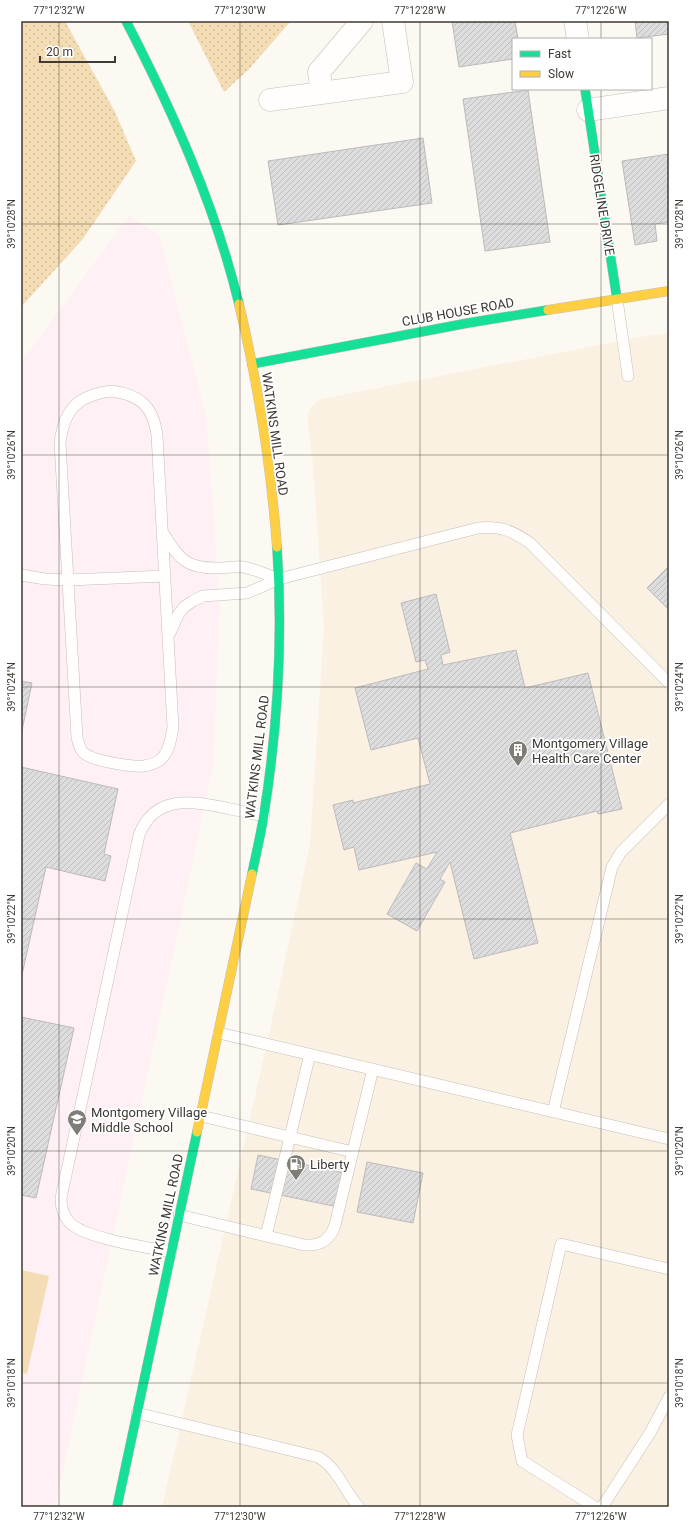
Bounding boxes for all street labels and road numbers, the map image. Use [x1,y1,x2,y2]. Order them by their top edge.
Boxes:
street label: RIDGELINE DRIVE [587,153,617,257]
street label: CLUB HOUSE ROAD [401,295,515,329]
street label: WATKINS MILL ROAD [259,371,291,497]
street label: WATKINS MILL ROAD [242,694,272,820]
street label: WATKINS MILL ROAD [146,1153,186,1277]

